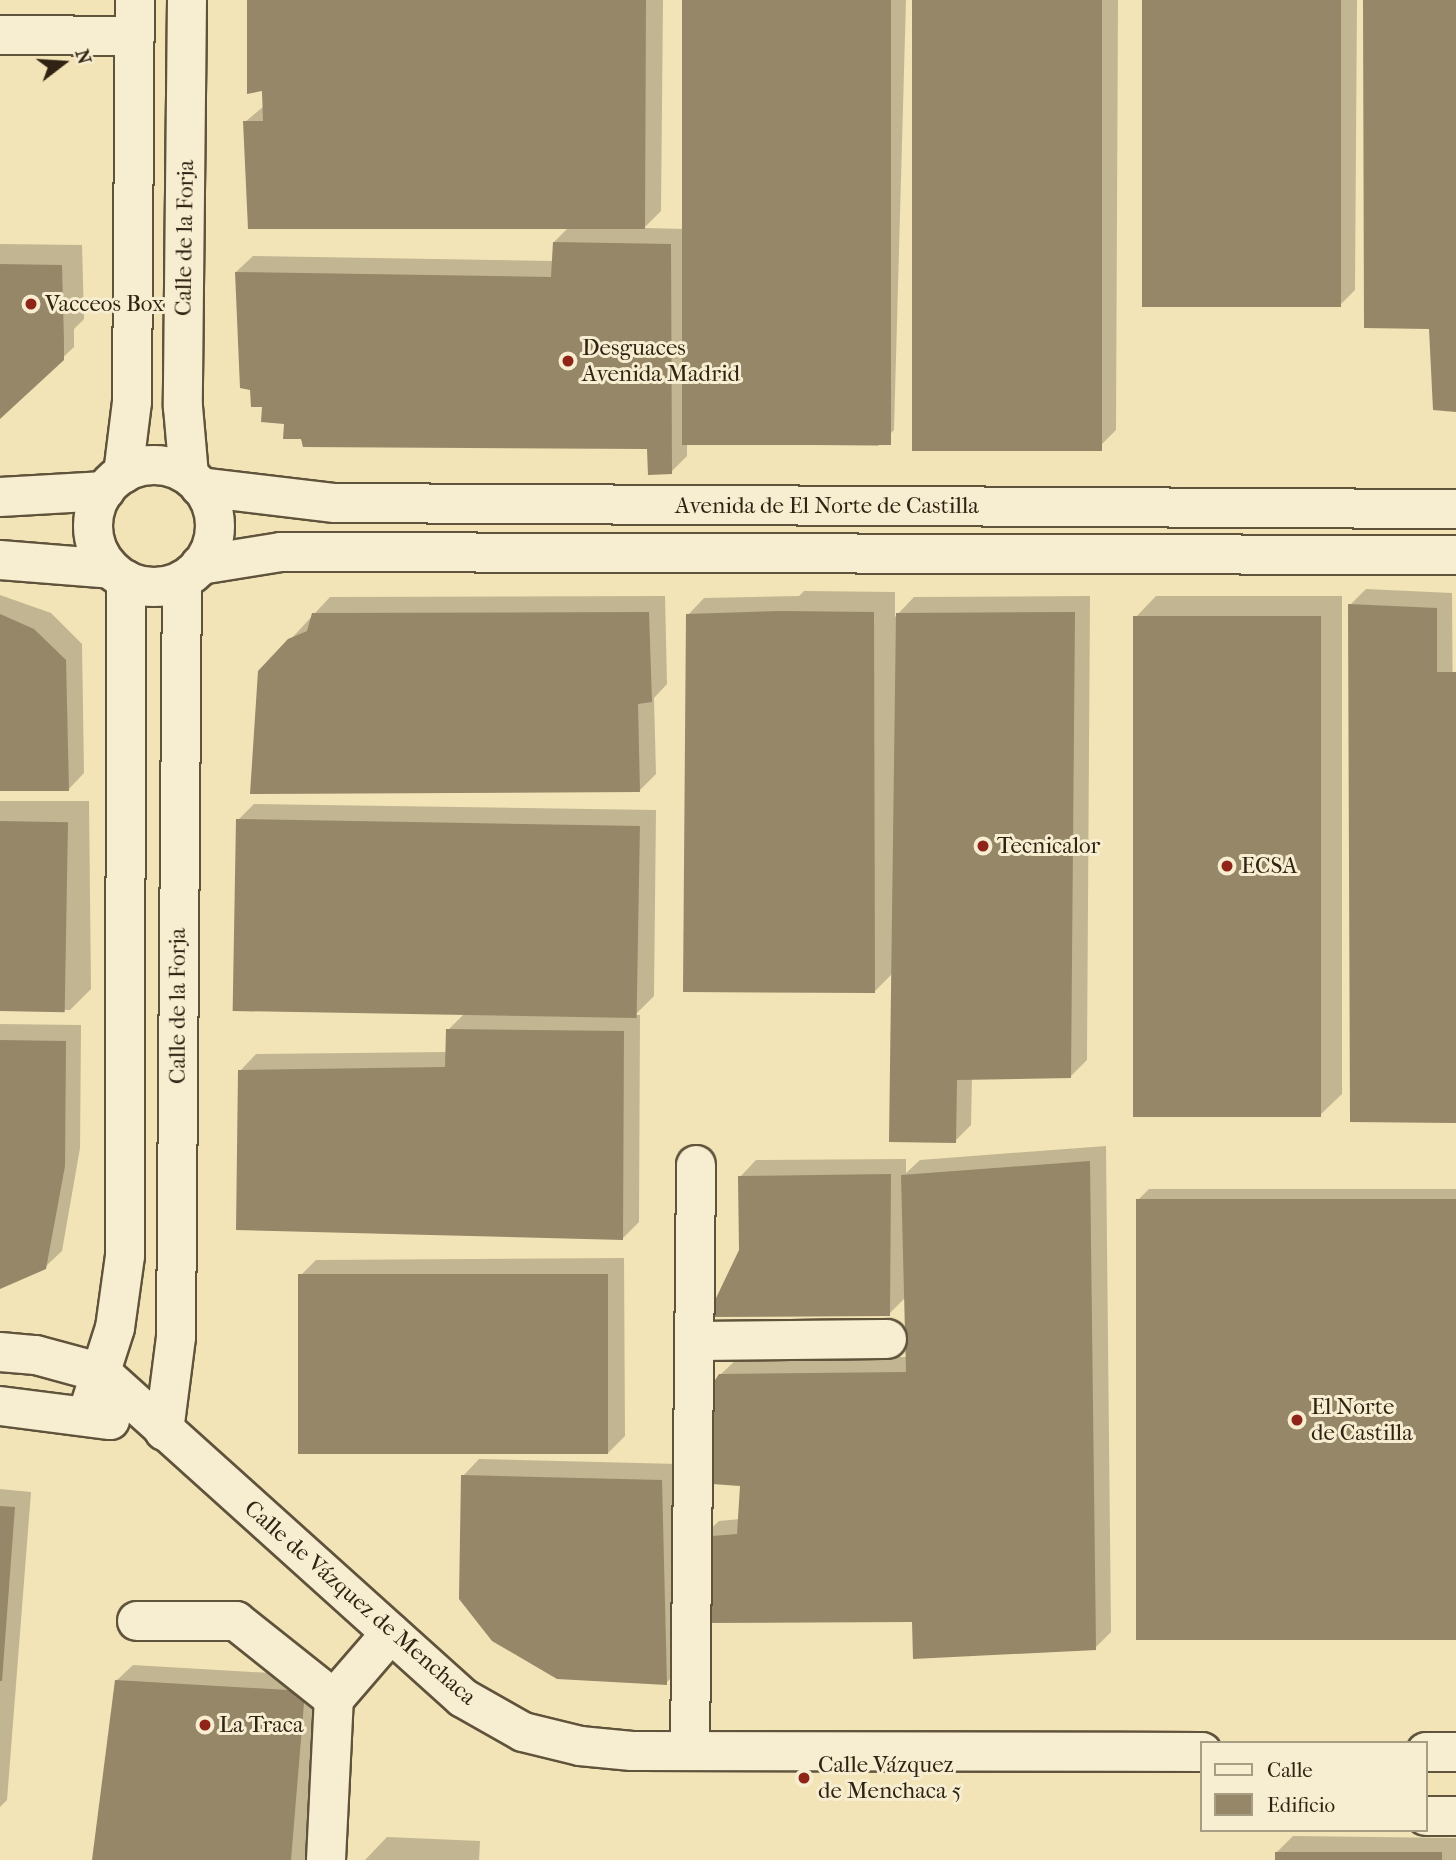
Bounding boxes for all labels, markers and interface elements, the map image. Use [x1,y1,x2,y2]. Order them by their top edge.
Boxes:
north arrow [28,28,98,98]
text: N [70,47,96,67]
street label: Calle de la Forja [170,160,200,316]
place label: Vacceos Box [45,290,164,318]
marker: Vacceos Box [23,296,39,312]
place label: Desguaces Avenida Madrid [582,334,740,388]
marker: Desguaces Avenida Madrid [560,353,576,369]
street label: Avenida de El Norte de Castilla [675,492,979,520]
place label: Tecnicalor [997,832,1100,860]
marker: Tecnicalor [975,838,991,854]
place label: ECSA [1241,852,1297,880]
marker: ECSA [1219,858,1235,874]
street label: Calle de la Forja [164,928,192,1084]
place label: El Norte de Castilla [1311,1393,1413,1447]
marker: El Norte de Castilla [1289,1412,1305,1428]
street label: Calle de Vázquez de Menchaca [238,1495,482,1711]
place label: La Traca [219,1711,304,1739]
marker: La Traca [197,1717,213,1733]
legend [1200,1741,1428,1832]
place label: Calle Vázquez de Menchaca 5 [818,1751,961,1805]
text: Calle [1267,1758,1313,1782]
marker: Calle Vázquez de Menchaca 5 [796,1770,812,1786]
text: Edificio [1267,1793,1335,1817]

